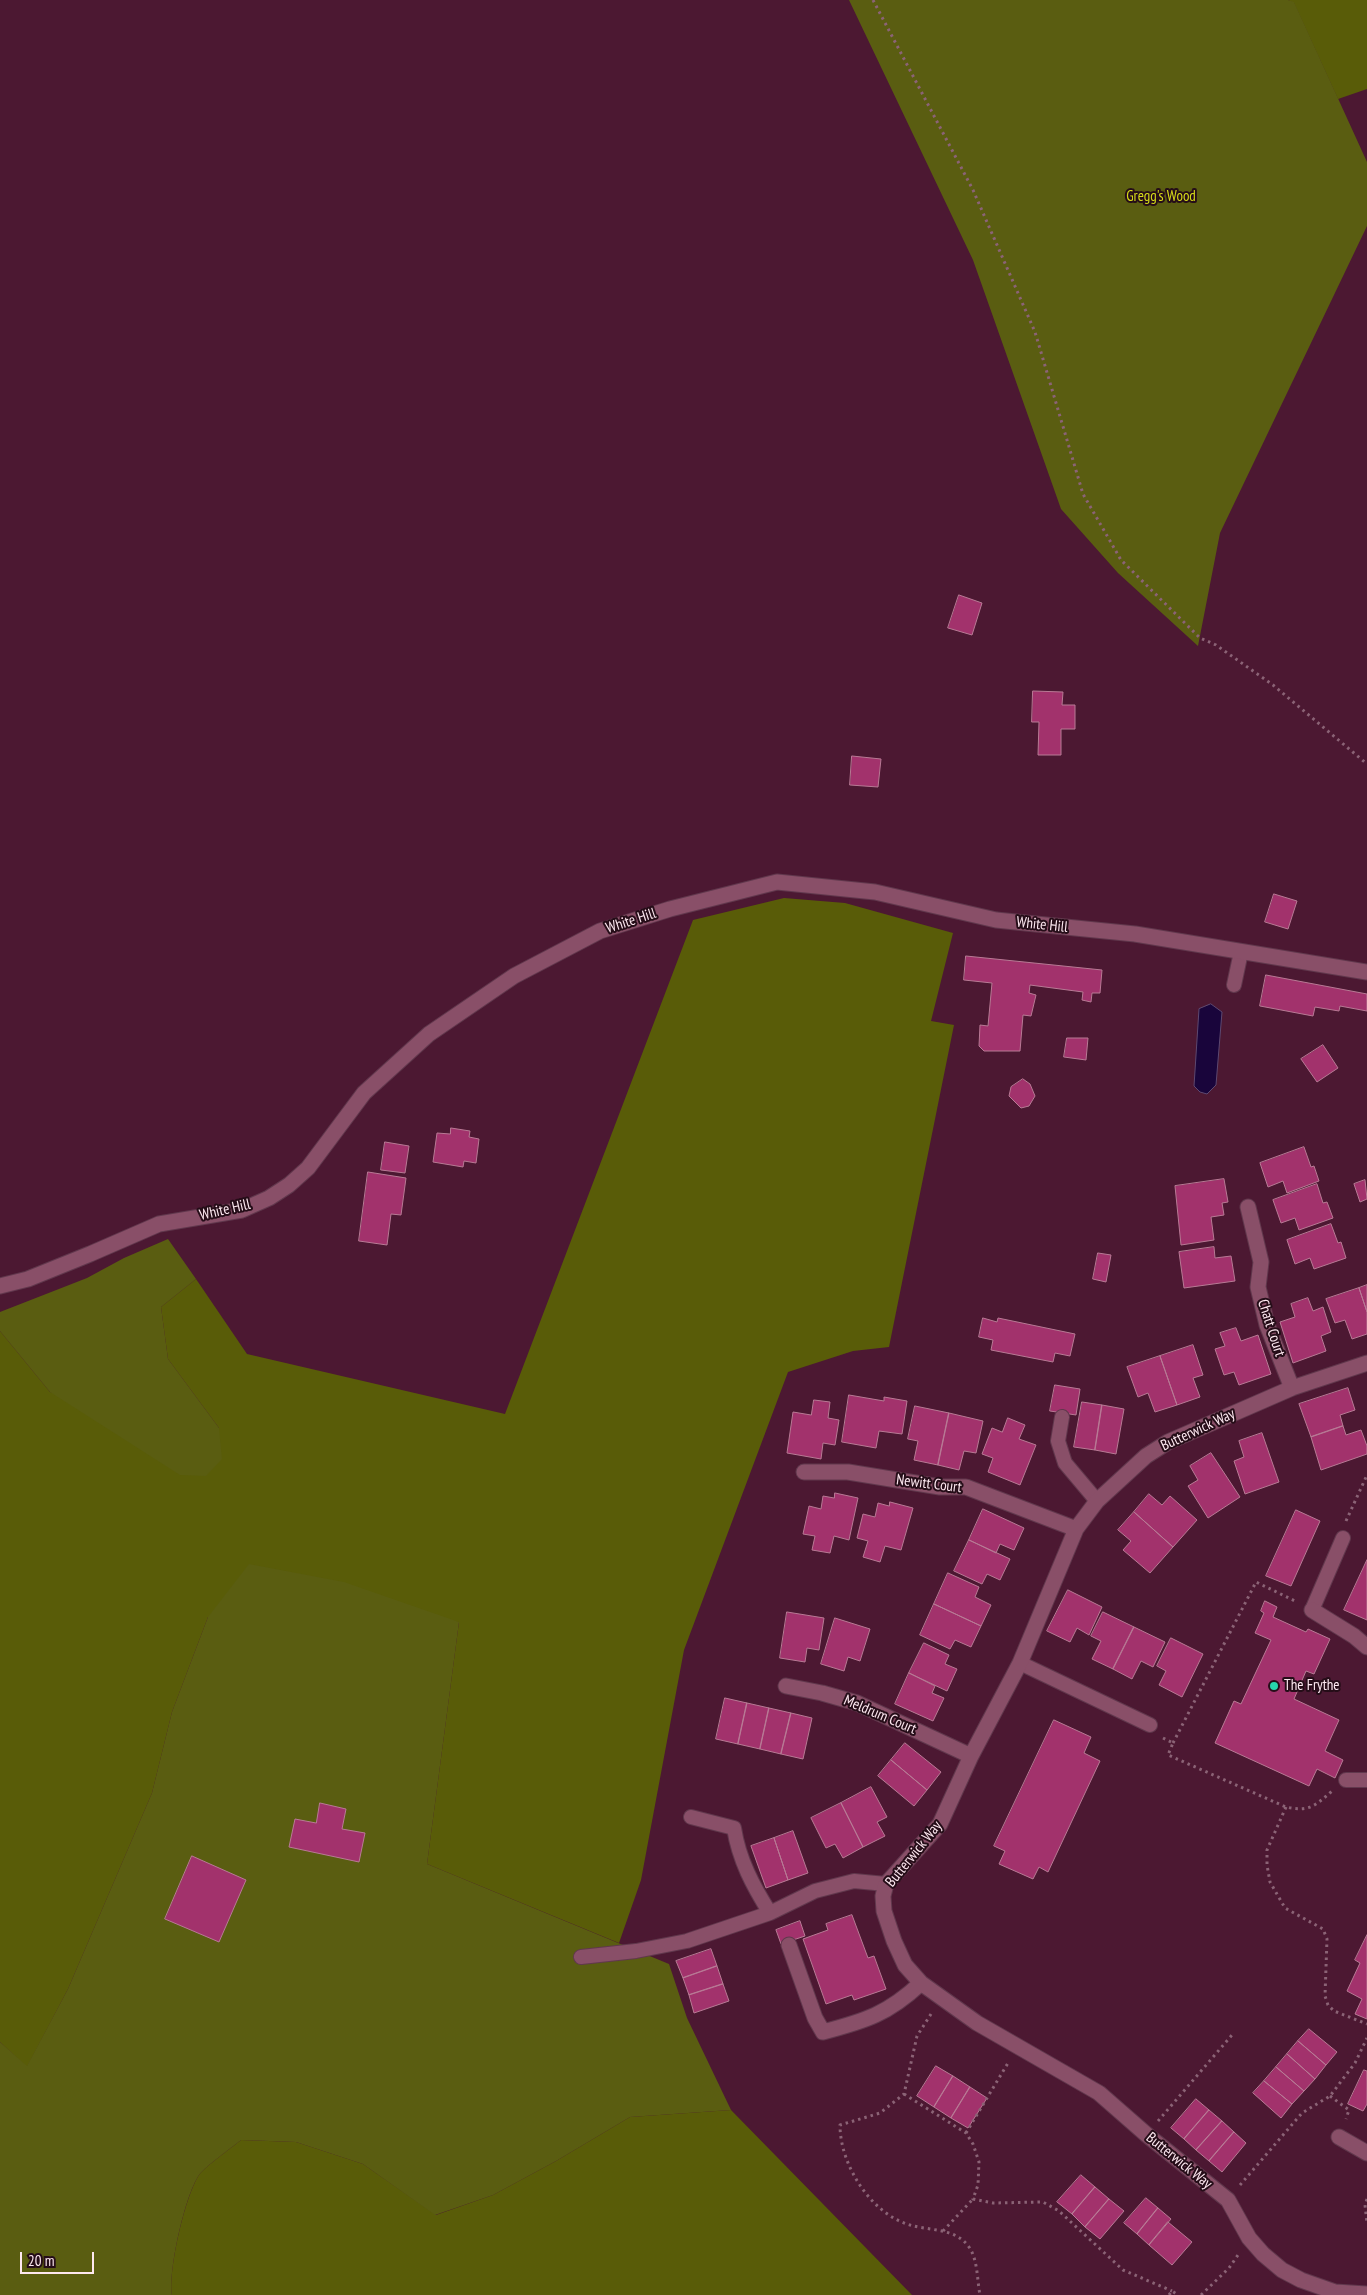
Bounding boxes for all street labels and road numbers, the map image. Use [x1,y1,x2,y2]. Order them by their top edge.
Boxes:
street label: White Hill [604,904,658,938]
street label: White Hill [1015,913,1069,937]
street label: White Hill [198,1195,252,1225]
street label: Chatt Court [1253,1297,1289,1359]
street label: Butterwick Way [1158,1405,1238,1455]
street label: Newitt Court [895,1471,963,1497]
street label: Meldrum Court [841,1692,919,1738]
street label: Butterwick Way [882,1817,946,1891]
street label: Butterwick Way [1142,2129,1216,2193]

